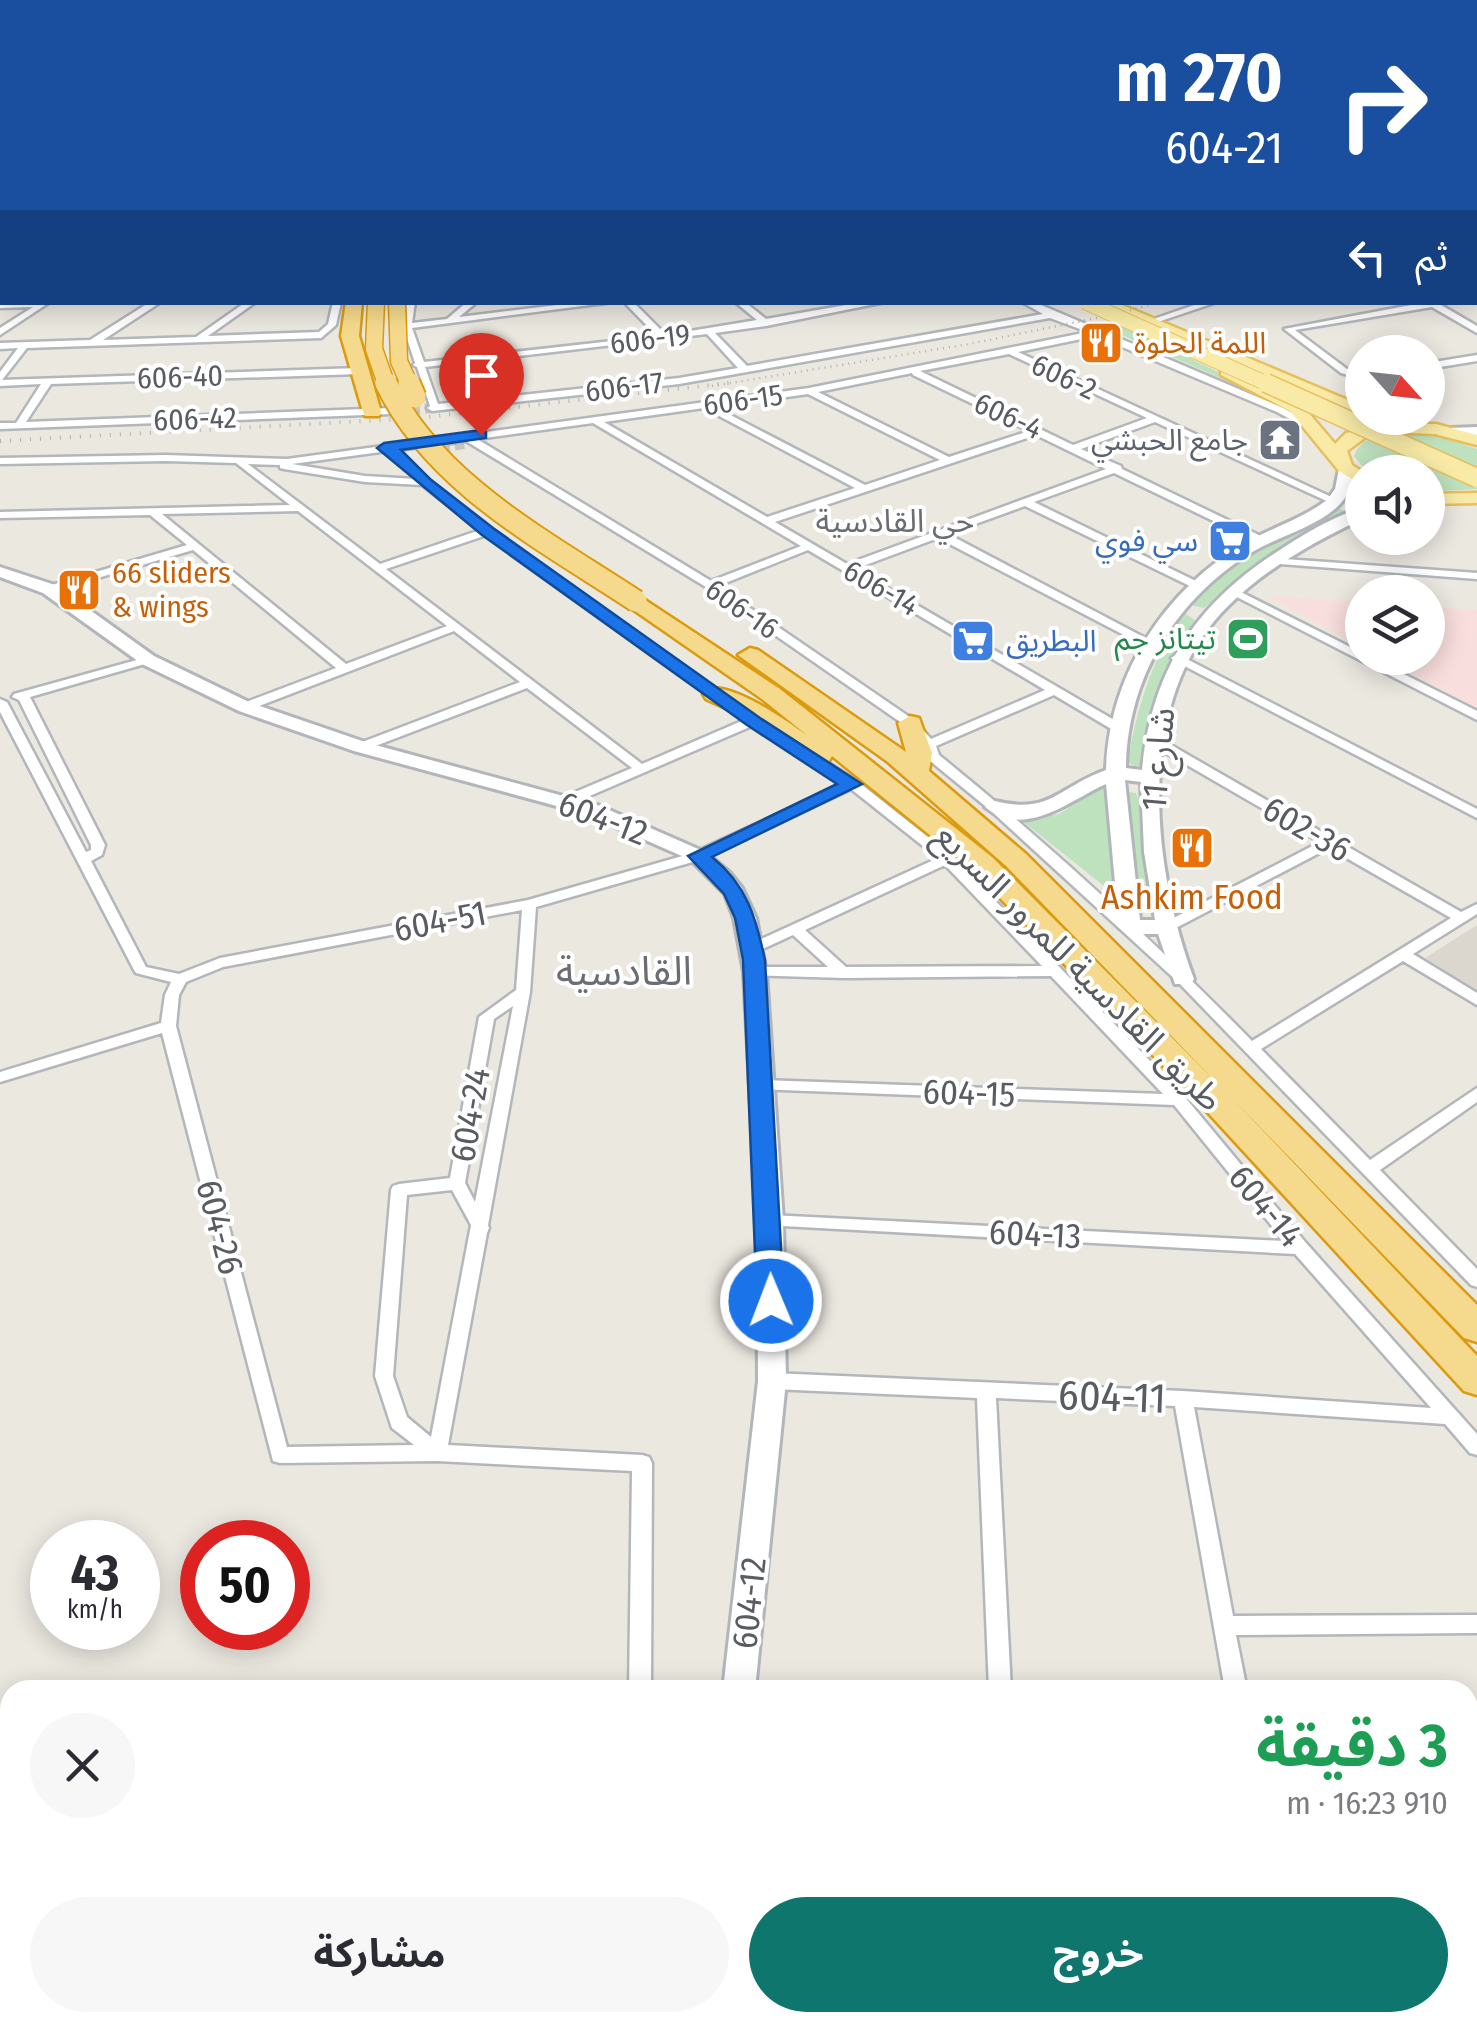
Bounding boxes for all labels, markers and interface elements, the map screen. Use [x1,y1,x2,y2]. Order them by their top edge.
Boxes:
text: 270 m [1116,36,1283,120]
icon: right [1318,40,1448,170]
text: 604-21 [1165,121,1283,175]
icon: left [1340,230,1395,285]
text: ثم [1415,234,1448,280]
street label: 606-19 [608,316,692,362]
restaurant icon: اللمة الحلوة [1078,320,1124,366]
place label: اللمة الحلوة [1134,325,1266,361]
pin [439,333,524,436]
north arrow [1345,335,1445,435]
map controls [1345,335,1445,675]
street label: 606-2 [1026,346,1102,408]
icon: arrive [454,348,509,403]
street label: 606-40 [136,358,224,396]
street label: 606-17 [583,364,665,410]
street label: 606-15 [701,377,785,423]
street label: 606-4 [968,385,1048,447]
street label: 606-42 [153,400,237,438]
temple icon: جامع الحبشي [1257,417,1303,463]
place label: جامع الحبشي [1091,422,1248,463]
button: sound [1345,455,1445,555]
district label: حي القادسية [816,502,974,545]
supermarket icon: سي فوي [1207,518,1253,564]
place label: سي فوي [1095,523,1198,564]
street label: 606-14 [837,552,925,624]
place label: 66 sliders & wings [112,555,231,625]
restaurant icon: 66 sliders & wings [56,567,102,613]
street label: 606-16 [699,571,785,647]
button: layers [1345,575,1445,675]
sports icon: تيتانز جم [1225,616,1271,662]
supermarket icon: البطريق [950,618,996,664]
place label: تيتانز جم [1114,621,1216,662]
place label: البطريق [1006,623,1097,659]
street label: شارع 11 [1133,706,1188,813]
street label: 604-12 [552,782,654,854]
street label: 602-36 [1256,787,1358,871]
street label: طريق القادسية للمرور السريع [923,814,1232,1123]
restaurant icon: Ashkim Food [1169,825,1215,871]
place label: Ashkim Food [1101,876,1283,918]
street label: 604-51 [390,892,490,950]
district label: القادسية [556,948,692,996]
street label: 604-24 [441,1065,499,1165]
street label: 604-15 [922,1070,1016,1116]
street label: 604-14 [1220,1157,1312,1255]
street label: 604-26 [187,1175,253,1279]
street label: 604-13 [988,1211,1082,1257]
position arrow [719,1249,823,1353]
street label: 604-11 [1057,1370,1167,1424]
speed limit sign: 50 [180,1520,310,1650]
text: 43 [71,1543,119,1603]
street label: 604-12 [723,1555,775,1651]
text: km/h [67,1595,123,1625]
text: 3 دقيقة [1256,1710,1448,1782]
button: close [30,1713,135,1818]
text: 910 m · 16:23 [1286,1784,1448,1822]
button: مشاركة [30,1897,729,2012]
button: خروج [749,1897,1448,2012]

